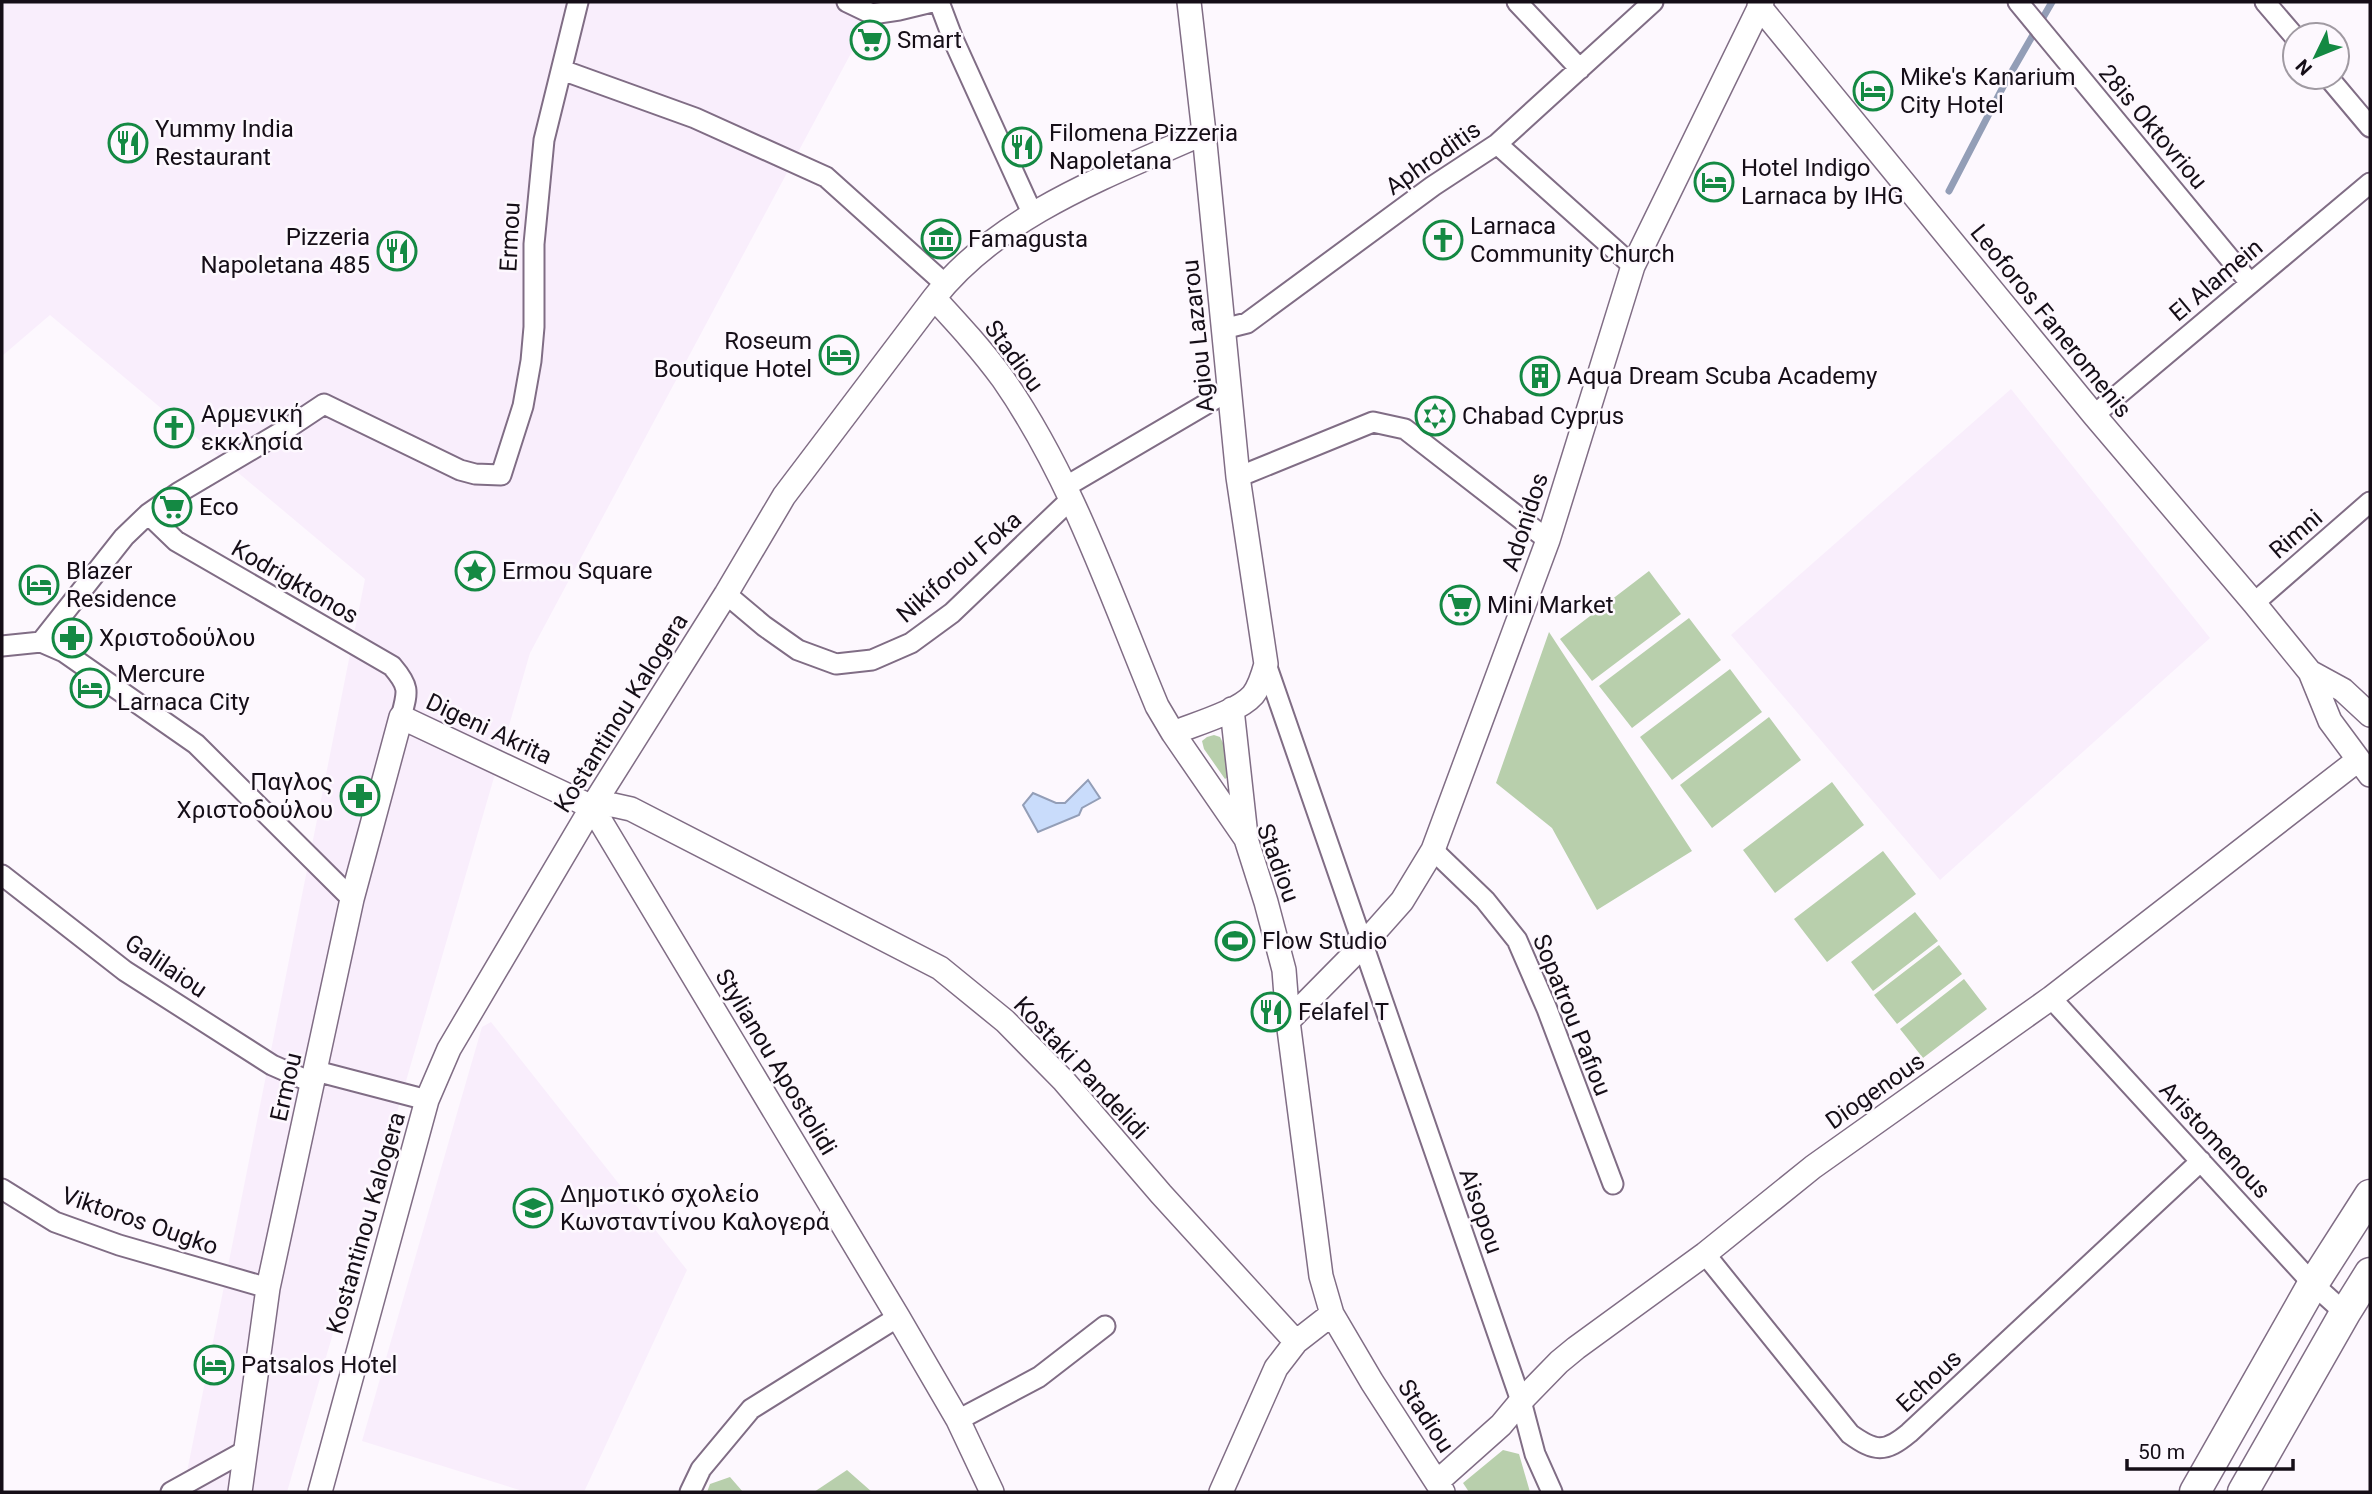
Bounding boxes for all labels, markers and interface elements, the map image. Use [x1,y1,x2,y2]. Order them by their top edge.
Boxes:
supermarket icon: Smart [849,19,891,61]
north arrow [2281,21,2351,91]
place label: Smart [897,26,962,54]
text: N [2291,55,2317,80]
street label: 28is Oktovriou [2093,59,2213,195]
place label: Mike's Kanarium City Hotel [1900,63,2076,119]
hotel icon: Mike's Kanarium City Hotel [1852,70,1894,112]
place label: Yummy India Restaurant [155,115,294,171]
street label: Aphroditis [1380,115,1486,201]
place label: Filomena Pizzeria Napoletana [1049,119,1238,175]
restaurant icon: Yummy India Restaurant [107,122,149,164]
restaurant icon: Filomena Pizzeria Napoletana [1001,126,1043,168]
place label: Hotel Indigo Larnaca by IHG [1741,154,1904,210]
hotel icon: Hotel Indigo Larnaca by IHG [1693,161,1735,203]
street label: Ermou [494,201,526,273]
place label: Larnaca Community Church [1470,212,1675,268]
museum icon: Famagusta [920,218,962,260]
church icon: Larnaca Community Church [1422,219,1464,261]
street label: Leoforos Faneromenis [1965,219,2137,423]
place label: Pizzeria Napoletana 485 [200,223,370,279]
place label: Famagusta [968,225,1088,253]
restaurant icon: Pizzeria Napoletana 485 [376,230,418,272]
street label: El Alamein [2164,233,2268,327]
street label: Agiou Lazarou [1176,258,1220,414]
street label: Stadiou [979,315,1049,397]
place label: Roseum Boutique Hotel [654,327,812,383]
hotel icon: Roseum Boutique Hotel [818,334,860,376]
building icon: Aqua Dream Scuba Academy [1519,355,1561,397]
place label: Aqua Dream Scuba Academy [1567,362,1878,390]
synagogue icon: Chabad Cyprus [1414,395,1456,437]
place label: Αρμενική εκκλησία [201,400,303,456]
place label: Chabad Cyprus [1462,402,1624,430]
church icon: Αρμενική εκκλησία [153,407,195,449]
street label: Adonidos [1496,469,1554,575]
supermarket icon: Eco [151,486,193,528]
place label: Eco [199,493,239,521]
street label: Rimni [2264,504,2328,564]
street label: Nikiforou Foka [891,505,1027,629]
street label: Kodrigktonos [226,534,364,630]
place icon: Ermou Square [454,550,496,592]
place label: Blazer Residence [66,557,177,613]
place label: Ermou Square [502,557,653,585]
hotel icon: Blazer Residence [18,564,60,606]
supermarket icon: Mini Market [1439,584,1481,626]
place label: Mini Market [1487,591,1614,619]
street label: Kostantinou Kalogera [548,608,694,818]
pharmacy icon: Χριστοδούλου [51,617,93,659]
place label: Χριστοδούλου [99,624,255,652]
place label: Mercure Larnaca City [117,660,250,716]
hotel icon: Mercure Larnaca City [69,667,111,709]
street label: Digeni Akrita [422,688,556,770]
place label: Παγλος Χριστοδούλου [177,768,333,824]
pharmacy icon: Παγλος Χριστοδούλου [339,775,381,817]
street label: Stadiou [1251,820,1305,906]
sports icon: Flow Studio [1214,920,1256,962]
place label: Flow Studio [1262,927,1387,955]
street label: Galilaiou [120,928,212,1004]
street label: Sopatrou Pafiou [1527,930,1617,1100]
street label: Stylianou Apostolidi [709,964,843,1160]
street label: Kostaki Pandelidi [1008,991,1154,1145]
restaurant icon: Felafel T [1250,991,1292,1033]
place label: Felafel T [1298,998,1389,1026]
street label: Diogenous [1820,1047,1930,1135]
street label: Ermou [265,1050,307,1124]
street label: Aristomenous [2154,1076,2276,1204]
street label: Kostantinou Kalogera [321,1109,411,1337]
street label: Aisopou [1453,1165,1509,1257]
place label: Δημοτικό σχολείο Κωνσταντίνου Καλογερά [560,1180,830,1236]
street label: Viktoros Ougko [58,1181,222,1261]
school or university icon: Δημοτικό σχολείο Κωνσταντίνου Καλογερά [512,1187,554,1229]
hotel icon: Patsalos Hotel [193,1344,235,1386]
street label: Echous [1891,1344,1967,1418]
place label: Patsalos Hotel [241,1351,397,1379]
street label: Stadiou [1392,1374,1460,1458]
scale bar [2127,1428,2293,1472]
text: 50 m [2138,1440,2185,1464]

